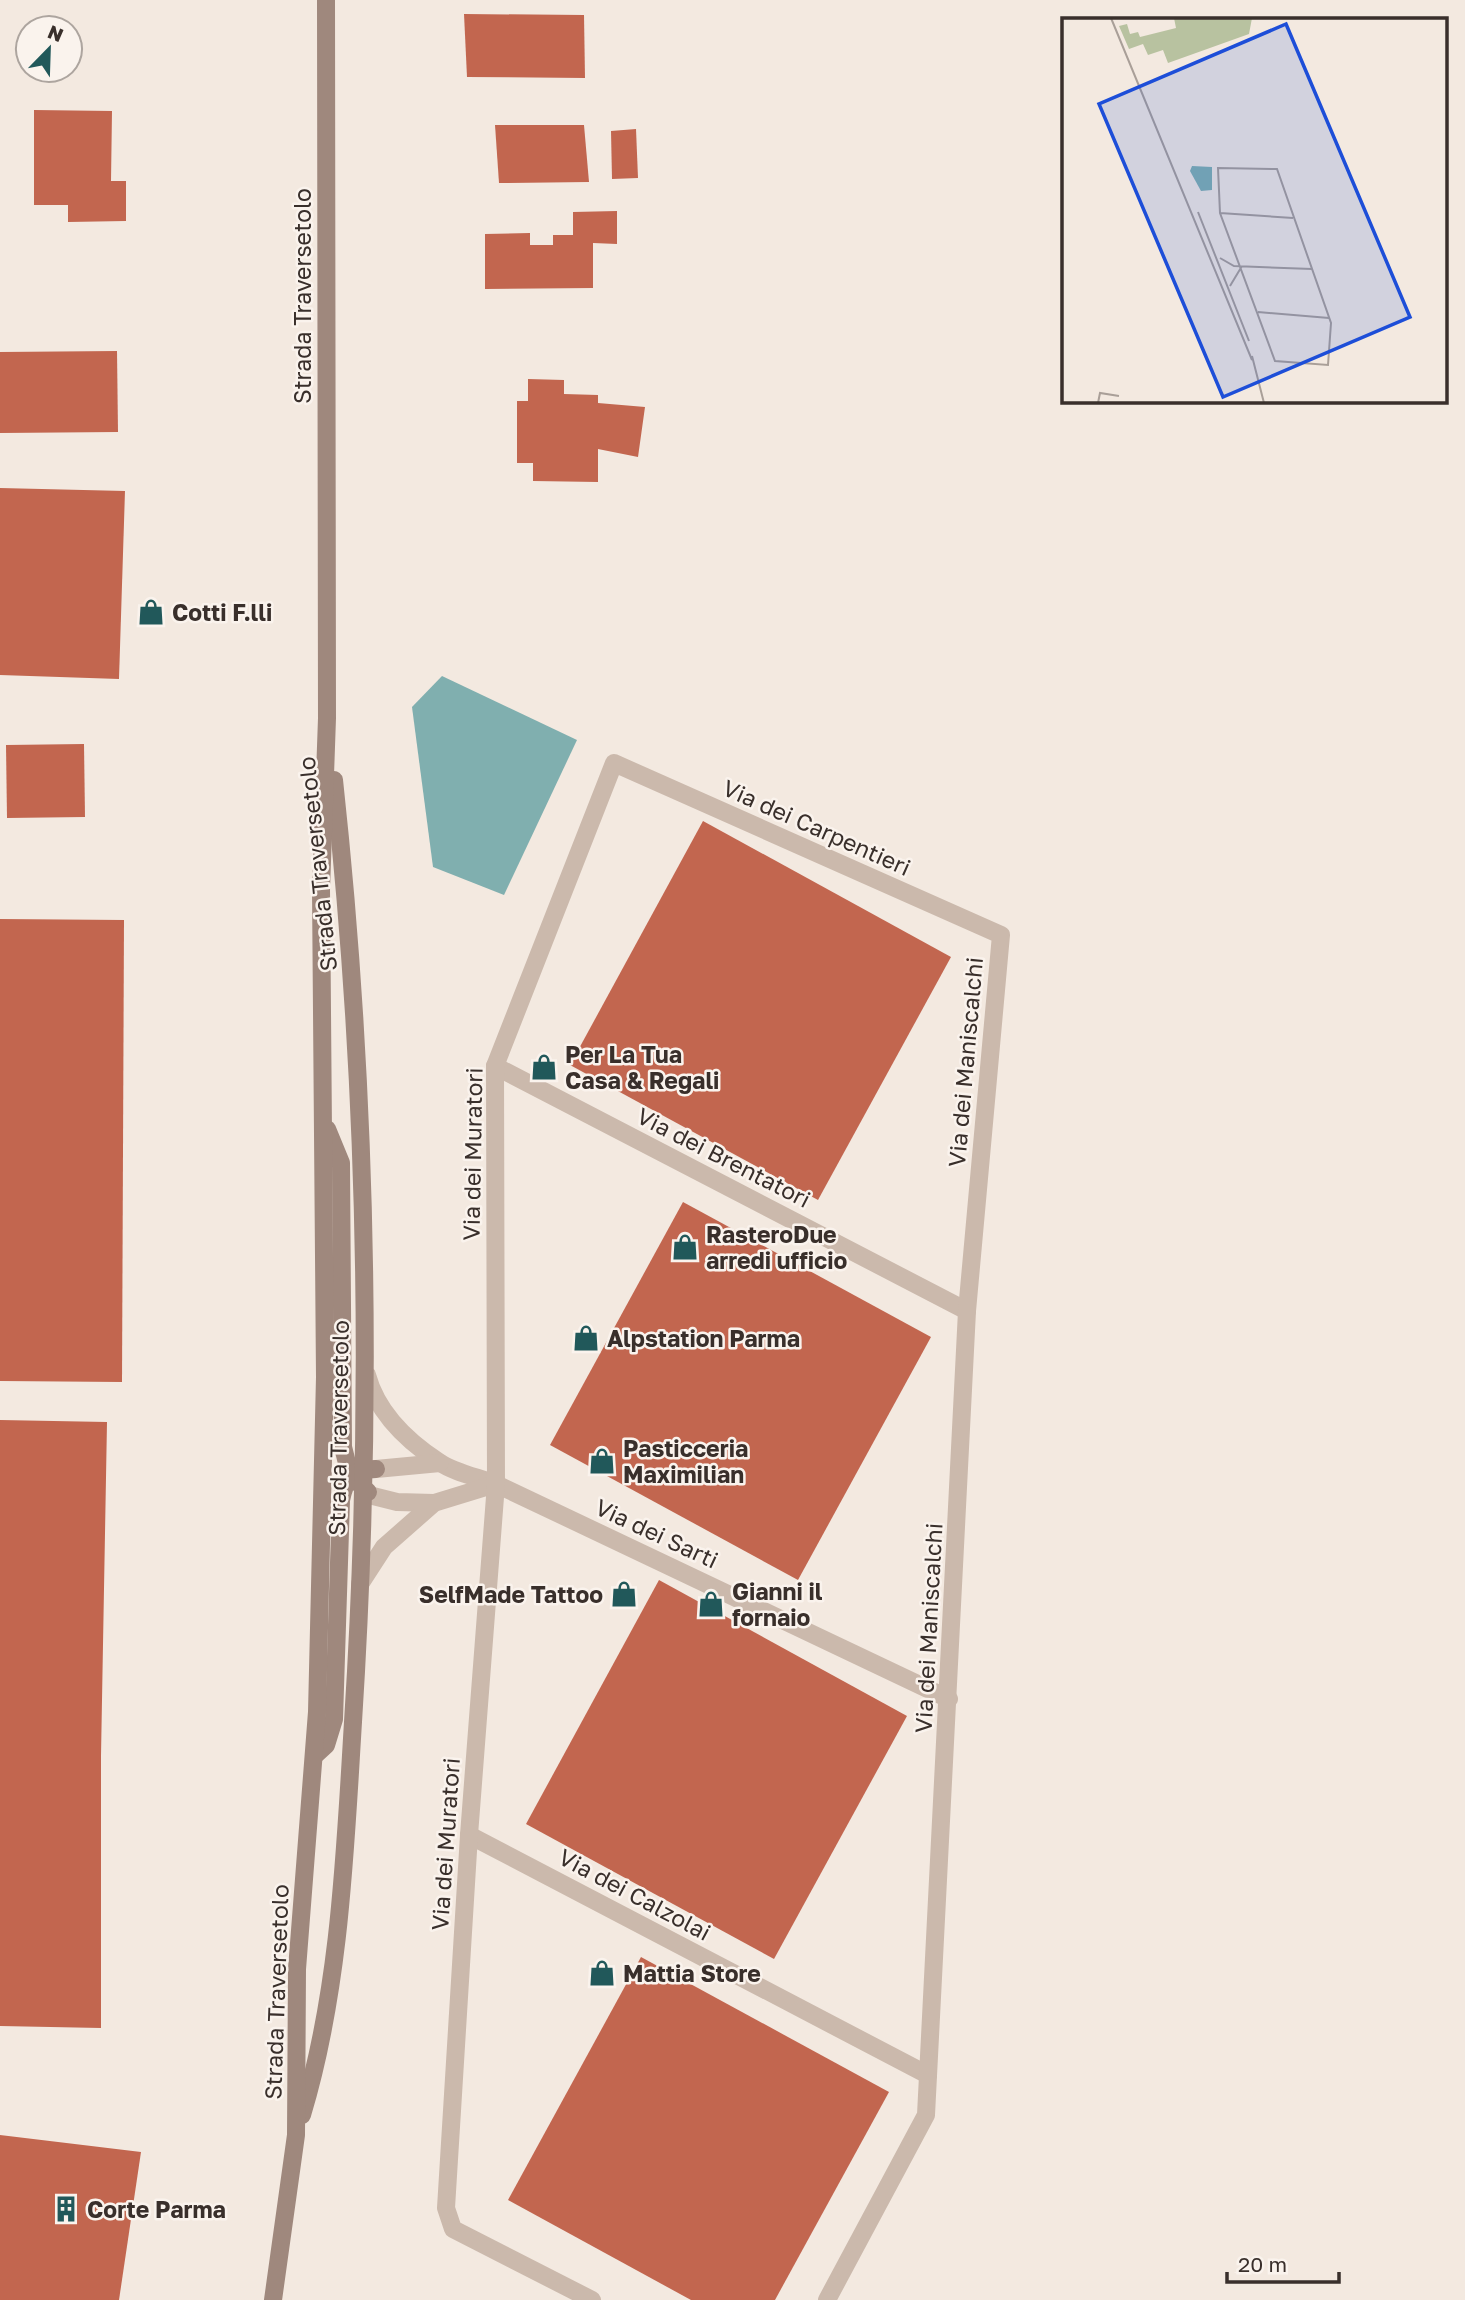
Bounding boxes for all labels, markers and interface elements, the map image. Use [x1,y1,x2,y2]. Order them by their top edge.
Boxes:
north arrow [14,14,84,84]
inset map [1062,18,1448,402]
text: N [45,19,67,46]
street label: Strada Traversetolo [288,188,316,404]
shop icon: Cotti F.lli [136,597,166,627]
place label: Cotti F.lli [172,598,272,626]
street label: Strada Traversetolo [292,755,342,973]
street label: Via dei Carpentieri [719,773,915,881]
street label: Via dei Maniscalchi [942,956,988,1168]
place label: Per La Tua Casa & Regali [565,1040,719,1094]
shop icon: Per La Tua Casa & Regali [529,1052,559,1082]
street label: Via dei Muratori [456,1067,488,1241]
street label: Via dei Brentatori [632,1101,816,1213]
place label: RasteroDue arredi ufficio [706,1220,847,1274]
shop icon: RasteroDue arredi ufficio [670,1232,700,1262]
street label: Strada Traversetolo [322,1320,354,1536]
shop icon: Alpstation Parma [571,1323,601,1353]
place label: Alpstation Parma [607,1324,800,1352]
place label: Pasticceria Maximilian [623,1434,748,1488]
shop icon: Pasticceria Maximilian [587,1446,617,1476]
street label: Via dei Sarti [591,1492,723,1574]
street label: Via dei Maniscalchi [909,1522,947,1734]
place label: Gianni il fornaio [732,1577,823,1631]
shop icon: SelfMade Tattoo [609,1579,639,1609]
place label: SelfMade Tattoo [419,1580,603,1608]
shop icon: Gianni il fornaio [696,1589,726,1619]
street label: Via dei Muratori [425,1757,465,1931]
street label: Via dei Calzolai [554,1842,716,1946]
street label: Strada Traversetolo [258,1884,294,2100]
shop icon: Mattia Store [587,1958,617,1988]
place label: Mattia Store [623,1959,761,1987]
building icon: Corte Parma [51,2194,81,2224]
place label: Corte Parma [87,2195,226,2223]
scale bar [1227,2240,1339,2284]
text: 20 m [1238,2251,1287,2277]

